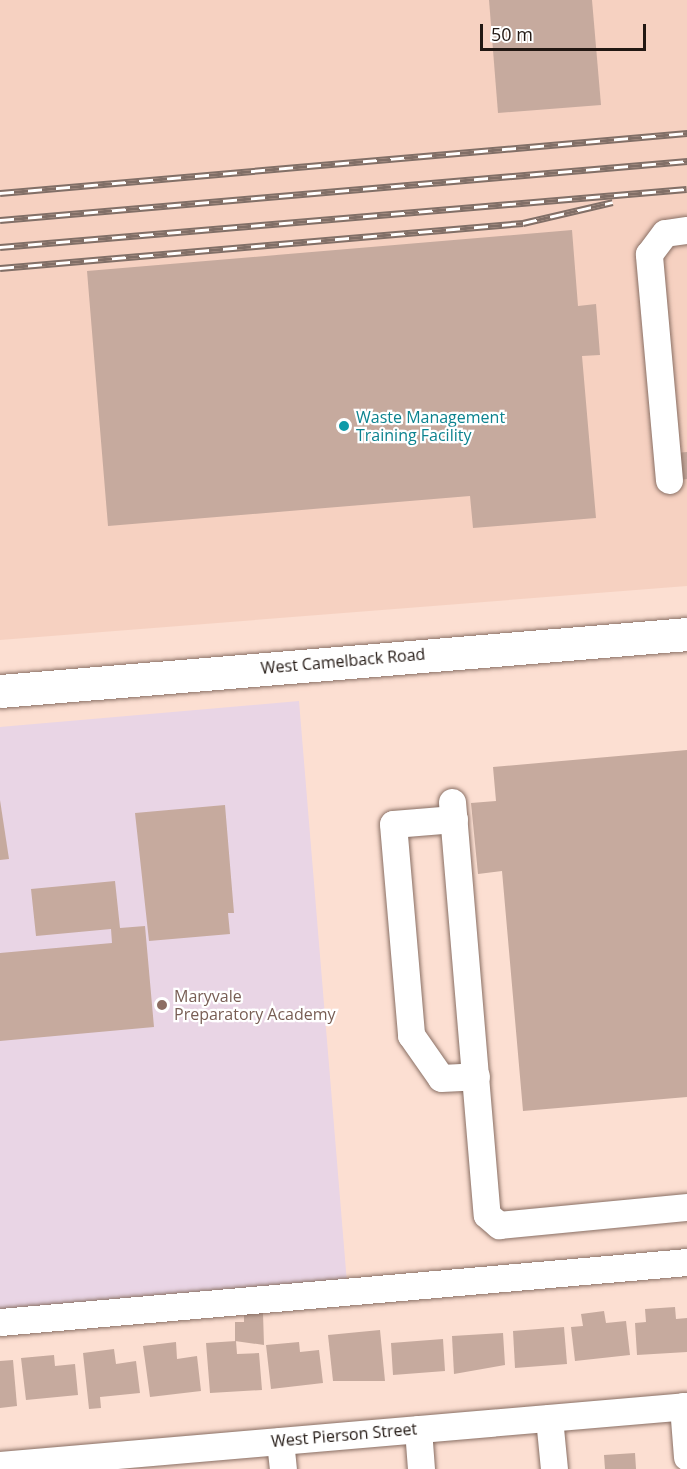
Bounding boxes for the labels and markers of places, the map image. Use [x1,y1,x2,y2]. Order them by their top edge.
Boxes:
place label: Waste Management Training Facility [356,407,505,445]
marker: Waste Management Training Facility [337,419,351,433]
place label: Maryvale Preparatory Academy [174,986,336,1024]
marker: Maryvale Preparatory Academy [155,998,169,1012]

